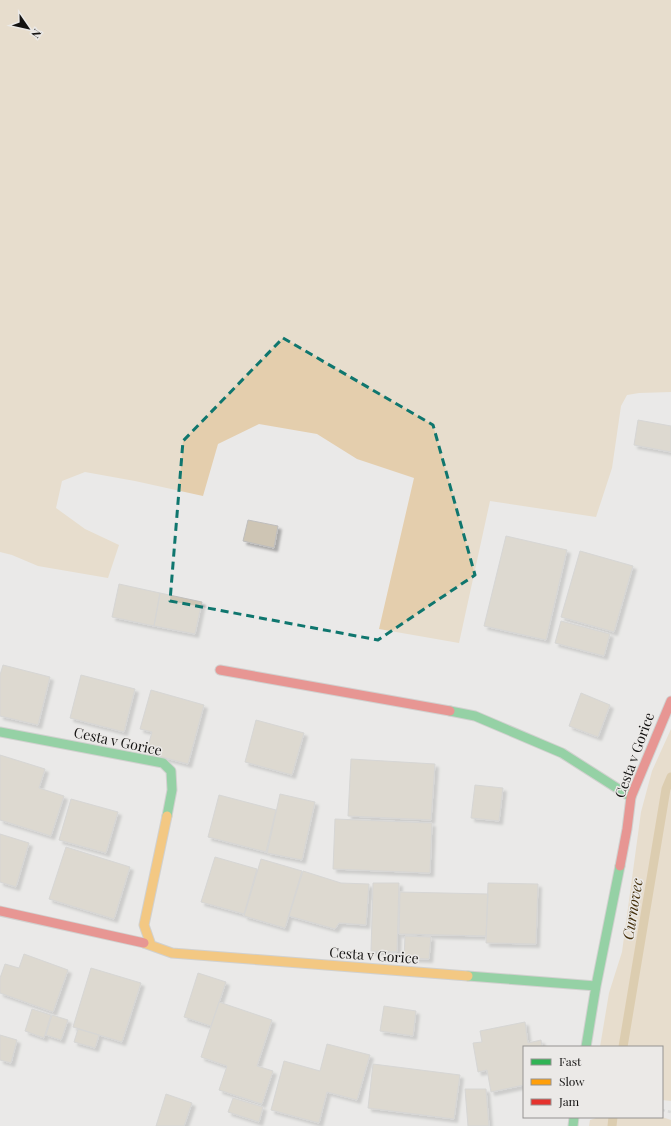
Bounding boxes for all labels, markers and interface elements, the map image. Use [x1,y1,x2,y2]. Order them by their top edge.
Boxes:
north arrow [8,8,48,48]
text: N [28,26,45,41]
street label: Cesta v Gorice [610,710,658,800]
street label: Cesta v Gorice [72,722,164,760]
water label: Curnovec [617,876,647,941]
street label: Cesta v Gorice [329,942,419,968]
legend [523,1046,663,1118]
text: Fast [559,1053,582,1069]
text: Slow [559,1073,585,1089]
text: Jam [558,1093,580,1109]

